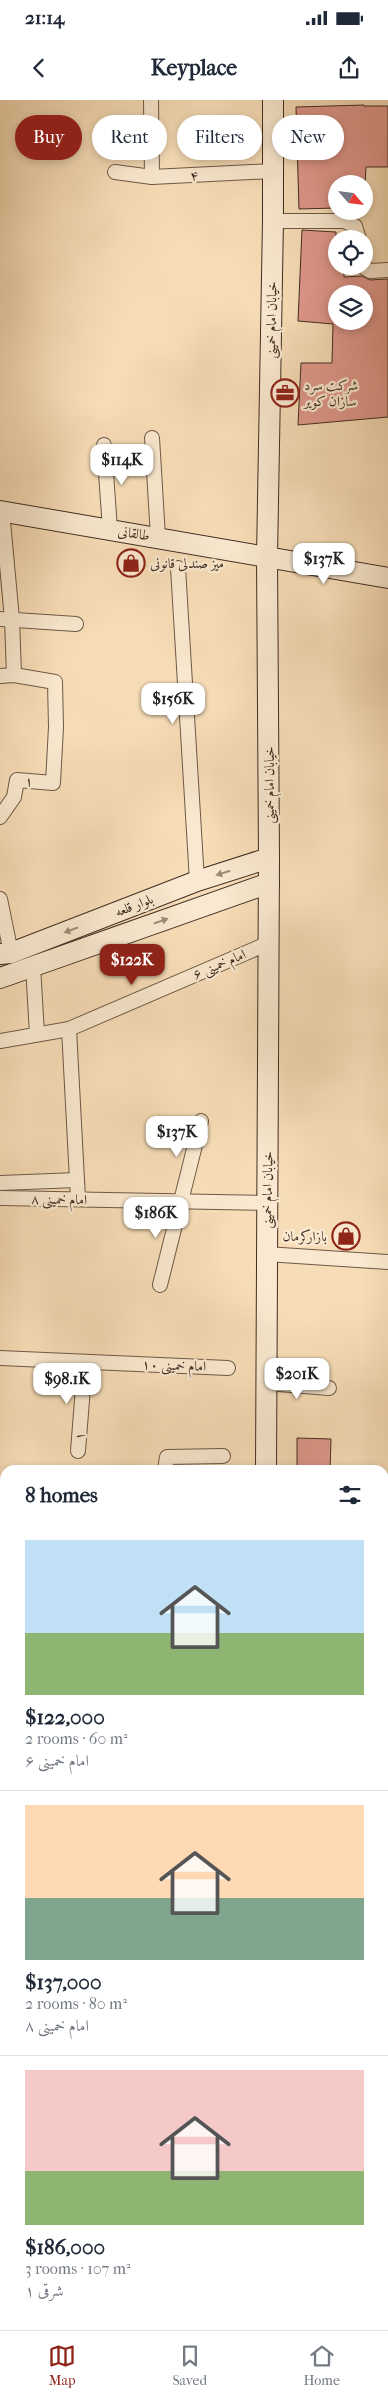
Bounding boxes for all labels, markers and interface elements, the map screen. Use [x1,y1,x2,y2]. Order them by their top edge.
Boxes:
text: 21:14 [25,7,64,29]
icon: back [25,54,53,82]
icon: share [335,54,363,82]
text: Keyplace [151,55,237,81]
chip: Buy [15,115,82,160]
chip: Rent [92,115,167,160]
chip: Filters [177,115,262,160]
chip: New [272,115,344,160]
street label: ۴ [189,167,199,184]
north arrow [328,175,372,220]
map controls [328,175,373,330]
button: locate [328,230,373,275]
street label: خیابان امام خمینی [262,281,285,359]
button: layers [328,285,373,330]
place label: شرکت سرد سازان کویر [302,377,358,410]
office icon: شرکت سرد سازان کویر [270,378,300,408]
pin: $114K [87,444,157,486]
text: $114K [101,450,143,469]
street label: طالقانی [117,523,151,544]
pin: $137K [289,542,359,585]
shop icon: میز صندلی قانونی [116,548,146,578]
text: $137K [304,549,344,568]
place label: میز صندلی قانونی [150,555,224,572]
pin: $156K [138,682,208,725]
text: $156K [152,689,194,708]
street label: خیابان امام خمینی [261,746,282,824]
street label: ۱ [24,773,34,790]
one-way arrow [215,870,230,877]
street label: بلوار قلعه [113,890,156,921]
one-way arrow [154,917,169,925]
one-way arrow [63,927,78,934]
pin: $122K [97,944,167,986]
street label: امام خمینی ۶ [190,946,250,987]
text: $122K [111,950,153,969]
pin: $137K [142,1116,212,1158]
text: $137K [157,1122,197,1141]
street label: خیابان امام خمینی [258,1151,281,1229]
street label: امام خمینی ۸ [31,1191,87,1212]
pin: $186K [121,1196,191,1239]
text: $186K [135,1203,177,1222]
shop icon: بازارکرمان [331,1221,361,1251]
place label: بازارکرمان [283,1228,327,1245]
street label: امام خمینی ۱۰ [141,1356,206,1379]
pin: $201K [262,1358,332,1400]
pin: $98.1K [26,1362,108,1405]
text: $201K [275,1364,319,1383]
text: $98.1K [44,1369,90,1388]
street label: ۱ [71,1431,88,1441]
icon: filters [336,1481,364,1509]
text: 8 homes [25,1483,98,1507]
icon: home [150,1572,240,1662]
text: $122,000 [25,1705,105,1729]
text: 2 rooms · 60 m² [25,1729,128,1748]
text: امام خمینی ۶ [25,1751,89,1770]
icon: home [150,1838,240,1928]
text: $137,000 [25,1970,102,1994]
text: 2 rooms · 80 m² [25,1994,127,2013]
text: امام خمینی ۸ [25,2016,89,2035]
icon: home [150,2103,240,2193]
text: $186,000 [25,2235,105,2259]
text: 3 rooms · 107 m² [25,2259,131,2278]
text: ۱ شرقی [25,2281,64,2300]
tab: Map [48,2342,76,2389]
tab: Saved [172,2342,207,2389]
tab: Home [303,2342,340,2389]

